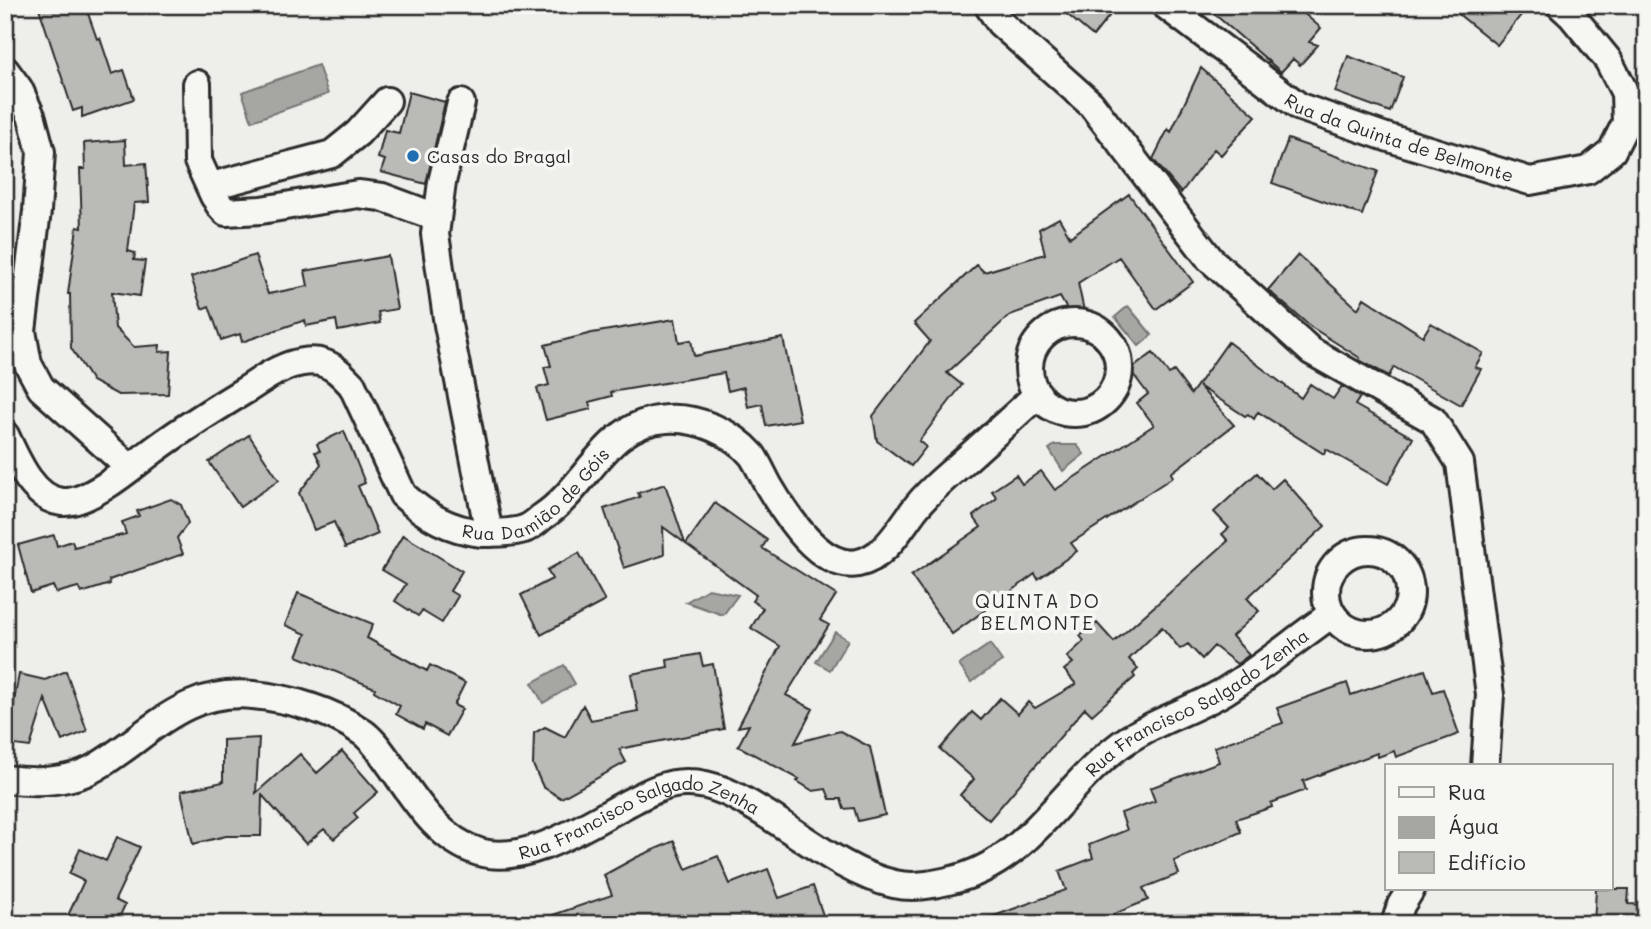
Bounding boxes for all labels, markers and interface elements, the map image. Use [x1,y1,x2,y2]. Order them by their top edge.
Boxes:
street label: Rua da Quinta de Belmonte [1280,88,1517,187]
place label: Casas do Bragal [427,144,571,168]
marker: Casas do Bragal [405,148,421,164]
street label: Rua Damião de Góis [460,442,614,545]
district label: QUINTA DO BELMONTE [975,588,1101,635]
street label: Rua Francisco Salgado Zenha [1080,623,1313,782]
legend [1385,764,1612,890]
street label: Rua Francisco Salgado Zenha [516,771,765,865]
text: Rua [1448,778,1486,805]
text: Água [1448,812,1499,839]
text: Edifício [1448,848,1526,875]

